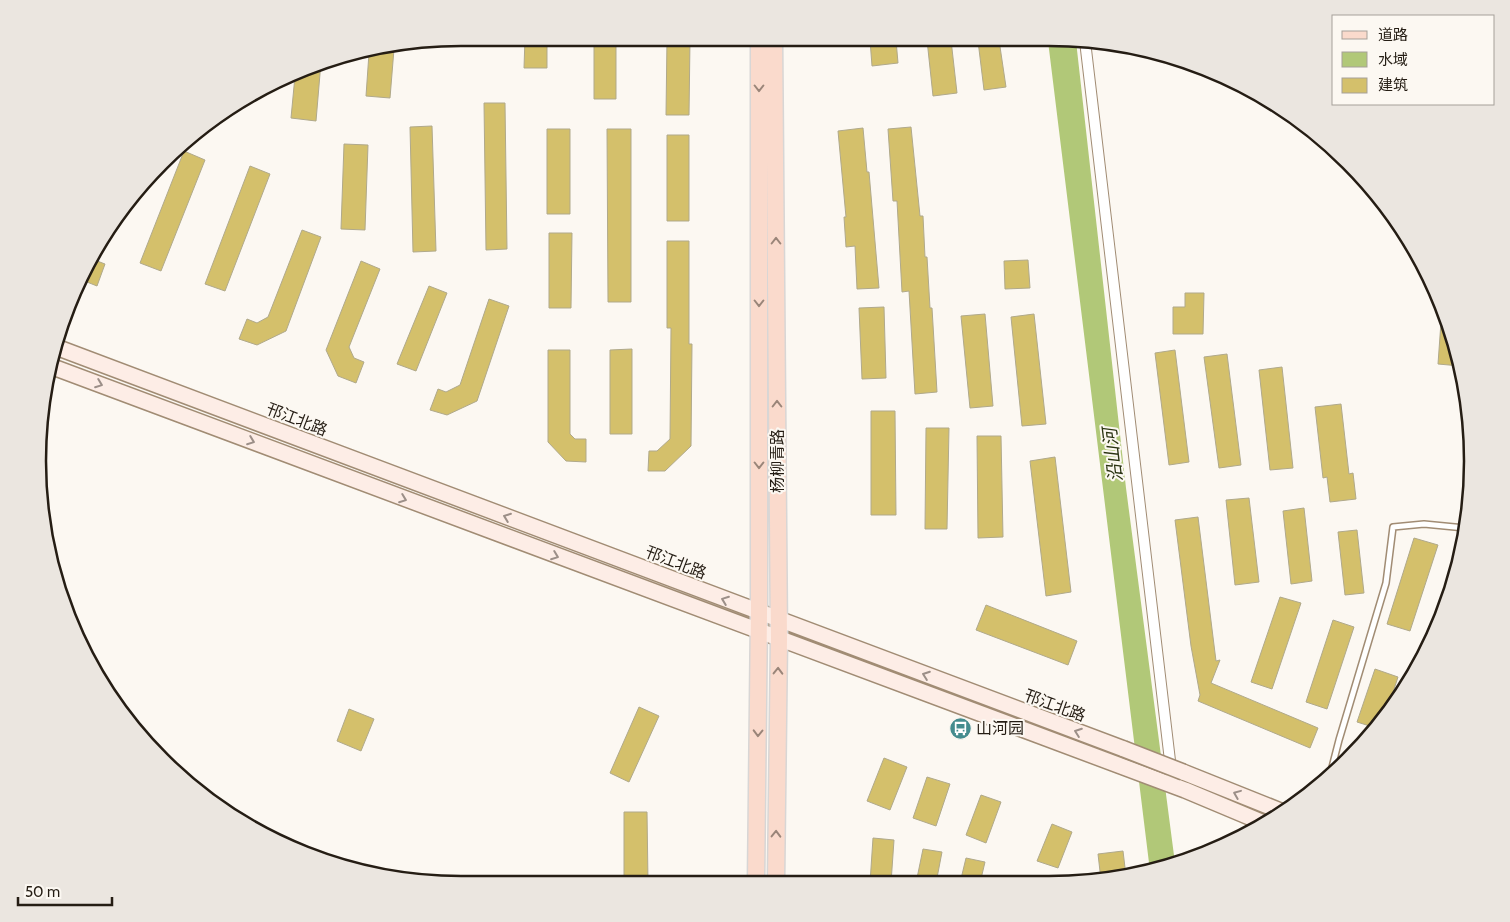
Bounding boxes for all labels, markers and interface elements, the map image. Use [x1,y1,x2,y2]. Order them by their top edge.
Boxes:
legend [1332,15,1495,105]
text: 道路 [1378,26,1408,44]
text: 水域 [1378,51,1408,69]
text: 建筑 [1378,76,1408,94]
one-way arrow [754,84,764,92]
one-way arrow [770,237,781,245]
one-way arrow [754,300,764,307]
one-way arrow [94,378,102,388]
street label: 邗江北路 [264,399,330,440]
one-way arrow [772,399,782,407]
water label: 沿山河 [1098,424,1127,483]
street label: 杨柳青路 [768,429,787,493]
one-way arrow [246,435,255,446]
one-way arrow [754,462,764,470]
one-way arrow [398,492,407,503]
one-way arrow [504,513,512,523]
street label: 邗江北路 [643,542,709,583]
one-way arrow [550,550,559,560]
one-way arrow [721,595,730,606]
one-way arrow [773,667,783,674]
one-way arrow [922,671,931,681]
street label: 邗江北路 [1022,686,1088,725]
bus stop icon: 山河园 [948,716,972,740]
place label: 山河园 [976,719,1024,738]
one-way arrow [1075,728,1083,738]
one-way arrow [753,730,763,737]
one-way arrow [1233,790,1242,800]
one-way arrow [771,829,781,837]
scale bar [18,874,111,906]
text: 50 m [25,883,60,901]

